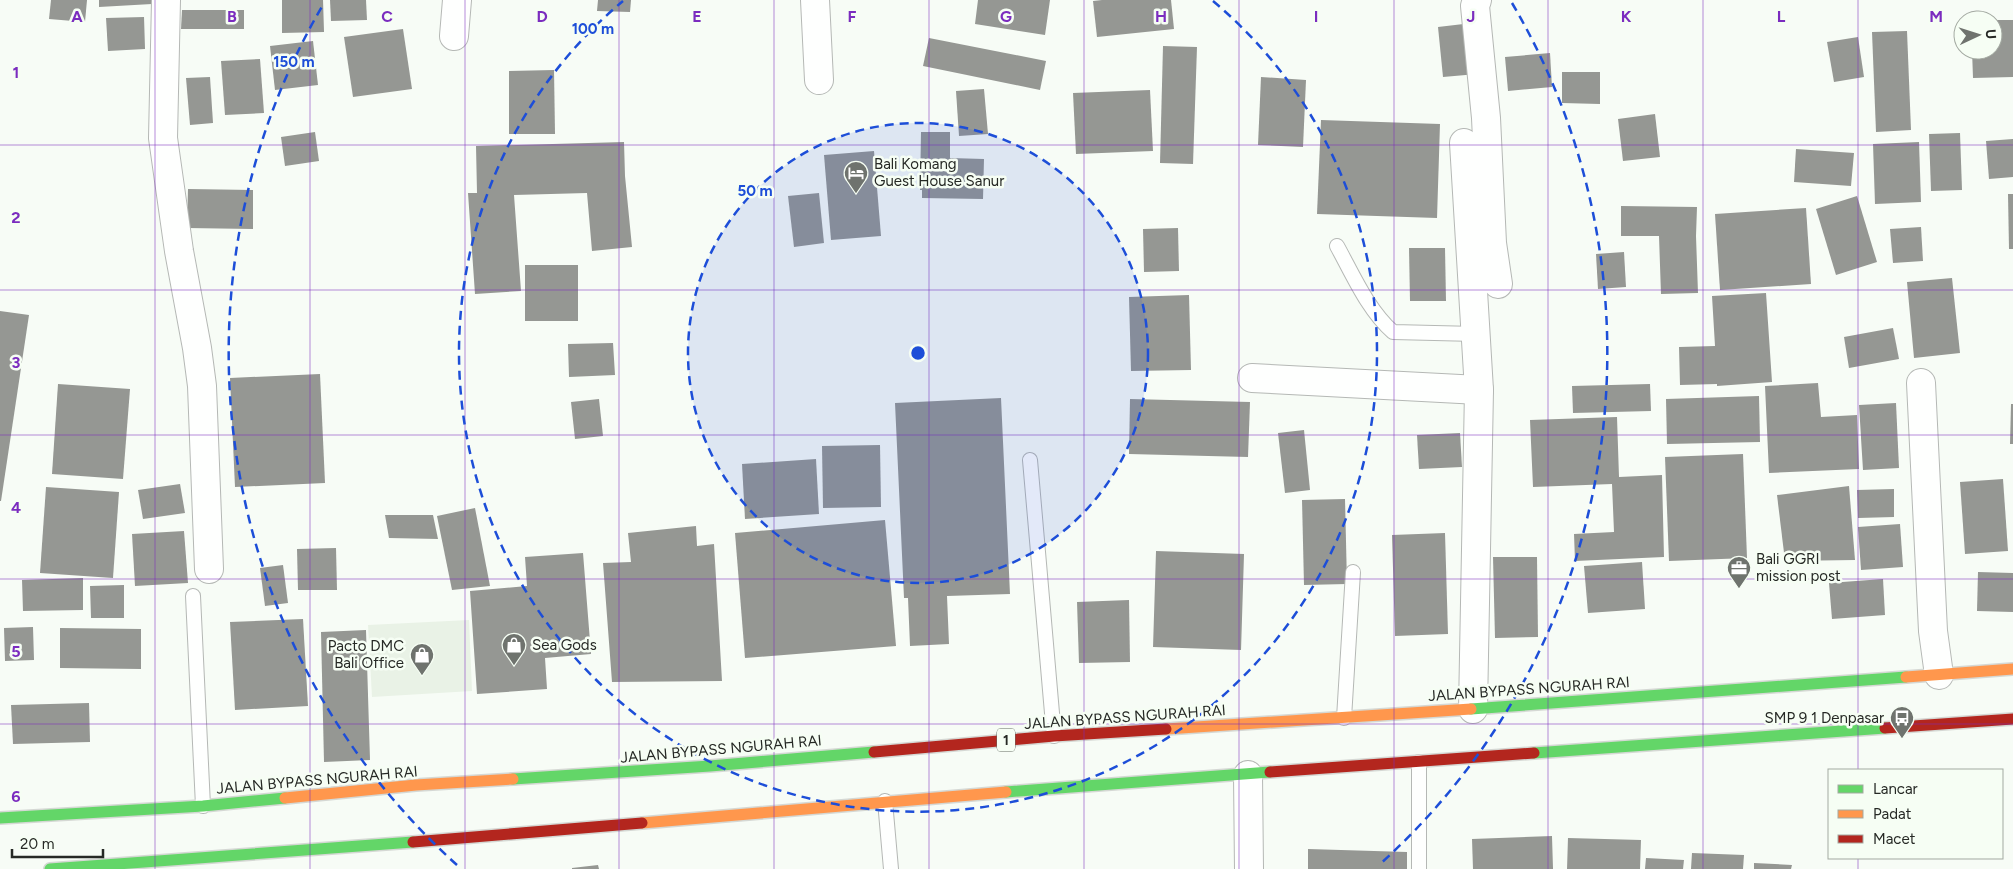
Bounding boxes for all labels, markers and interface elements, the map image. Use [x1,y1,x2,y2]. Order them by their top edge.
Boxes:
text: A [71,7,83,26]
text: B [227,7,237,26]
text: C [381,7,393,26]
text: D [536,7,548,26]
text: E [692,7,702,26]
text: F [848,7,857,26]
text: G [1000,7,1012,26]
text: H [1155,7,1167,26]
text: I [1314,7,1318,26]
text: J [1467,7,1475,26]
text: K [1621,7,1632,26]
text: L [1777,7,1786,26]
text: M [1929,7,1943,26]
north arrow [1953,10,2003,60]
text: 100 m [572,20,614,38]
text: U [1982,29,1999,40]
text: 150 m [273,53,315,71]
text: 1 [13,63,19,82]
place label: Bali Komang Guest House Sanur [874,155,1004,190]
hotel icon: Bali Komang Guest House Sanur [843,160,869,194]
text: 50 m [737,182,773,200]
text: 2 [11,208,21,227]
centre of rings [909,344,927,362]
text: 3 [12,353,21,372]
text: 4 [11,498,21,517]
place label: Bali GGRI mission post [1756,550,1841,585]
office icon: Bali GGRI mission post [1726,555,1752,589]
shop icon: Sea Gods [501,632,527,666]
place label: Sea Gods [532,636,597,654]
place label: Pacto DMC Bali Office [328,637,404,672]
text: 5 [11,642,21,661]
shop icon: Pacto DMC Bali Office [409,642,435,676]
street label: JALAN BYPASS NGURAH RAI [1428,673,1630,705]
street label: JALAN BYPASS NGURAH RAI [1024,701,1226,733]
bus stop icon: SMP 9 1 Denpasar [1889,705,1915,739]
place label: SMP 9 1 Denpasar [1765,709,1884,727]
road number: 1 [997,728,1015,752]
street label: JALAN BYPASS NGURAH RAI [620,731,822,767]
street label: JALAN BYPASS NGURAH RAI [216,762,418,798]
legend [1828,769,2003,859]
text: Lancar [1873,780,1918,798]
text: 6 [11,787,21,806]
text: Padat [1873,805,1912,823]
scale bar [12,826,104,858]
text: Macet [1873,830,1916,848]
text: 20 m [20,835,54,853]

